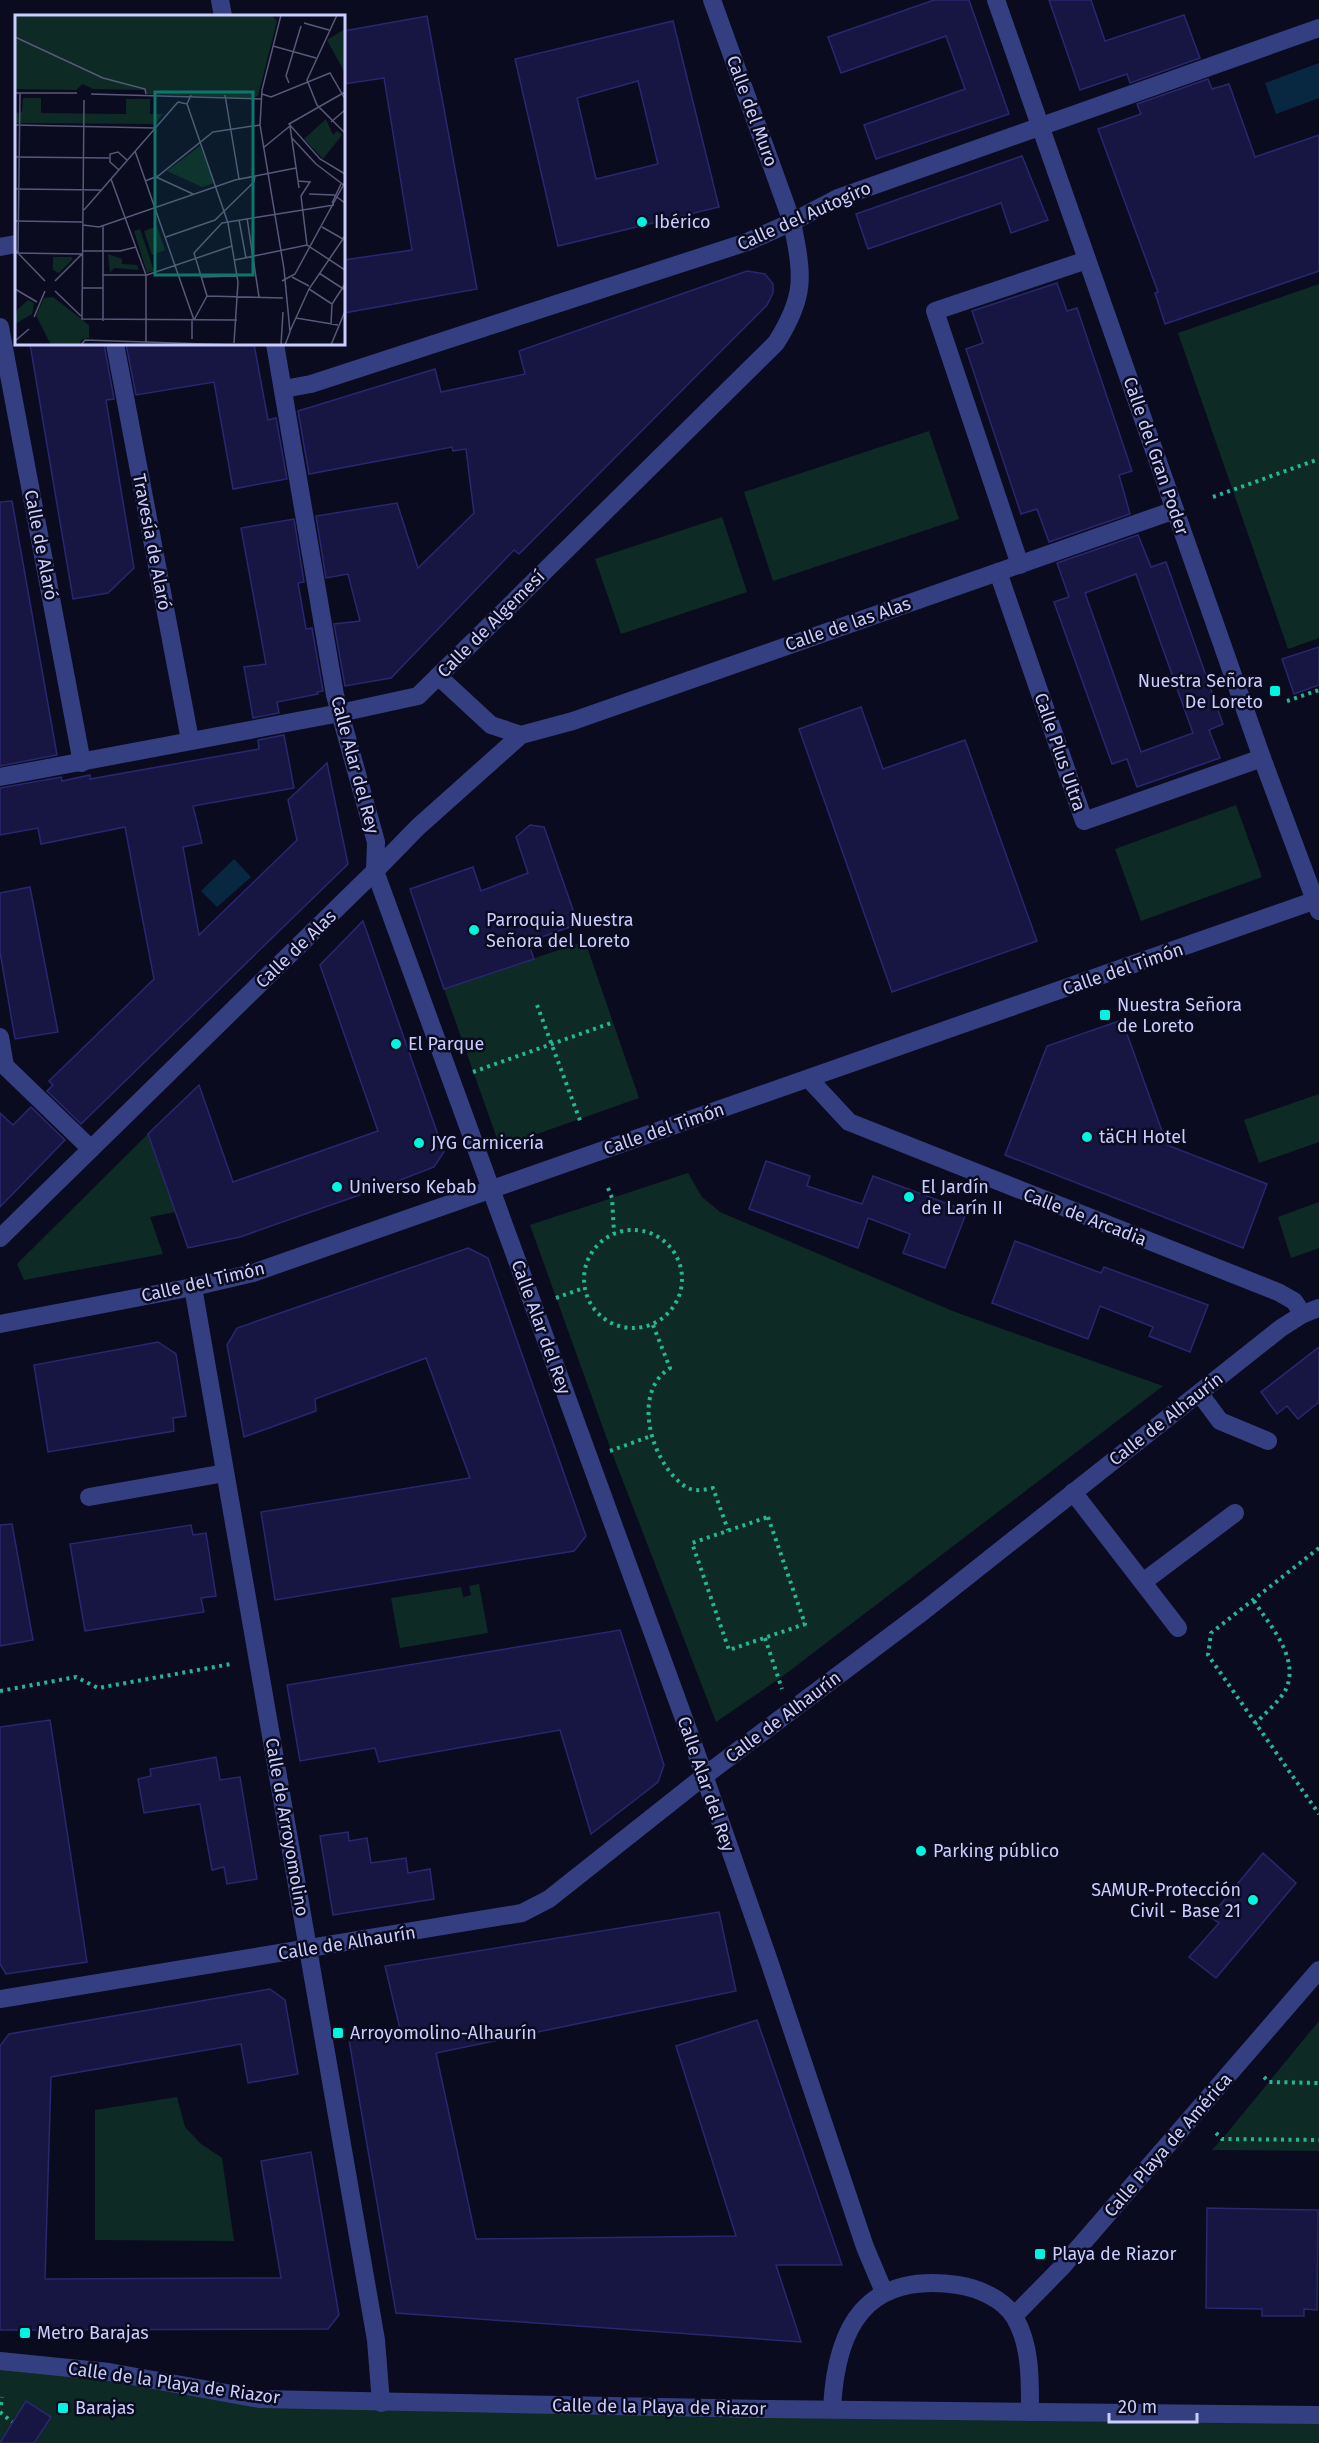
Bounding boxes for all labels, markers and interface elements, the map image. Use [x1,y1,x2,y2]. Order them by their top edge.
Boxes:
inset map [15,15,345,345]
street label: Calle del Muro [722,52,782,170]
street label: Calle del Autogiro [734,177,874,255]
place label: Ibérico [654,211,711,233]
marker: Ibérico [635,215,649,229]
street label: Calle del Gran Poder [1119,374,1193,538]
street label: Travesía de Alaró [128,472,176,612]
street label: Calle de Alaró [20,488,62,602]
street label: Calle de Algemesí [433,566,549,682]
street label: Calle de las Alas [782,592,914,656]
place label: Nuestra Señora De Loreto [1138,670,1263,713]
marker: Nuestra Señora De Loreto [1268,684,1282,698]
street label: Calle Plus Ultra [1029,690,1091,814]
street label: Calle Alar del Rey [326,694,384,836]
street label: Calle de Alas [251,905,341,993]
place label: Parroquia Nuestra Señora del Loreto [486,909,634,952]
marker: Parroquia Nuestra Señora del Loreto [467,923,481,937]
street label: Calle del Timón [1060,938,1186,1000]
place label: Nuestra Señora de Loreto [1117,994,1242,1037]
marker: Nuestra Señora de Loreto [1098,1008,1112,1022]
place label: El Parque [408,1033,484,1055]
marker: El Parque [389,1037,403,1051]
street label: Calle del Timón [601,1098,727,1160]
place label: täCH Hotel [1099,1126,1186,1148]
marker: täCH Hotel [1080,1130,1094,1144]
place label: JYG Carnicería [431,1132,544,1154]
marker: JYG Carnicería [412,1136,426,1150]
place label: Universo Kebab [349,1176,477,1198]
place label: El Jardín de Larín II [921,1176,1003,1219]
marker: Universo Kebab [330,1180,344,1194]
street label: Calle de Arcadia [1020,1183,1150,1251]
marker: El Jardín de Larín II [902,1190,916,1204]
street label: Calle del Timón [139,1257,267,1307]
street label: Calle Alar del Rey [506,1257,576,1397]
street label: Calle de Alhaurín [1105,1368,1227,1470]
street label: Calle de Alhaurín [721,1666,845,1768]
street label: Calle Alar del Rey [673,1714,739,1855]
street label: Calle de Arroyomolino [260,1736,314,1918]
place label: Parking público [933,1840,1059,1862]
marker: Parking público [914,1844,928,1858]
place label: SAMUR-Protección Civil - Base 21 [1091,1879,1241,1922]
marker: SAMUR-Protección Civil - Base 21 [1246,1893,1260,1907]
street label: Calle de Alhaurín [277,1921,417,1965]
place label: Arroyomolino-Alhaurín [350,2022,537,2044]
marker: Arroyomolino-Alhaurín [331,2026,345,2040]
street label: Calle Playa de América [1099,2068,1237,2222]
place label: Playa de Riazor [1052,2243,1176,2265]
marker: Playa de Riazor [1033,2247,1047,2261]
place label: Metro Barajas [37,2322,149,2344]
marker: Metro Barajas [18,2326,32,2340]
street label: Calle de la Playa de Riazor [66,2357,282,2409]
scale bar [1109,2386,1198,2424]
street label: Calle de la Playa de Riazor [552,2394,766,2420]
text: 20 m [1118,2396,1157,2418]
place label: Barajas [75,2397,135,2419]
marker: Barajas [56,2401,70,2415]

